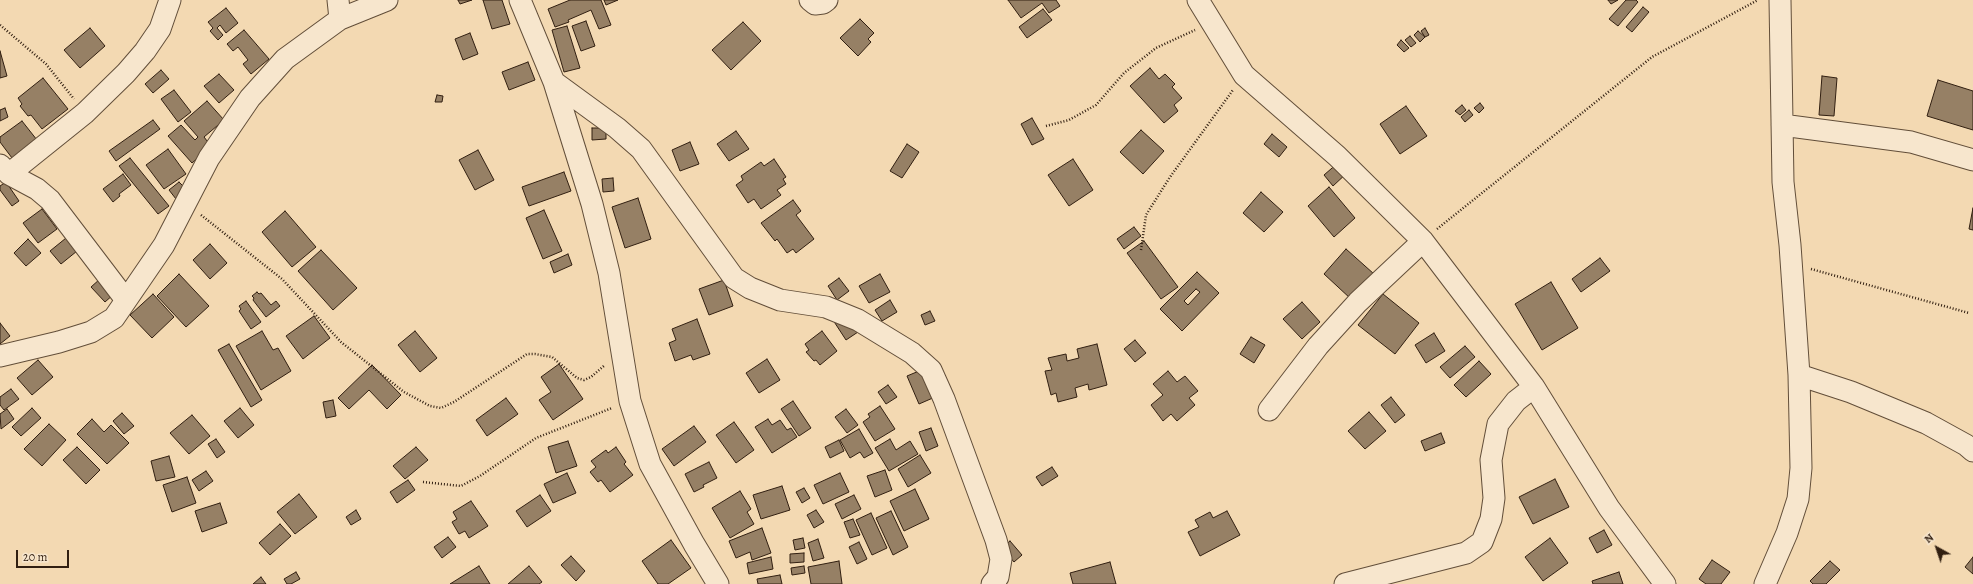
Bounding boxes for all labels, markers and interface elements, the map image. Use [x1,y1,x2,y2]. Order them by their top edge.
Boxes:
north arrow [1917,528,1957,568]
text: N [1921,530,1937,547]
scale bar [18,542,71,568]
text: 20 m [23,549,47,565]

